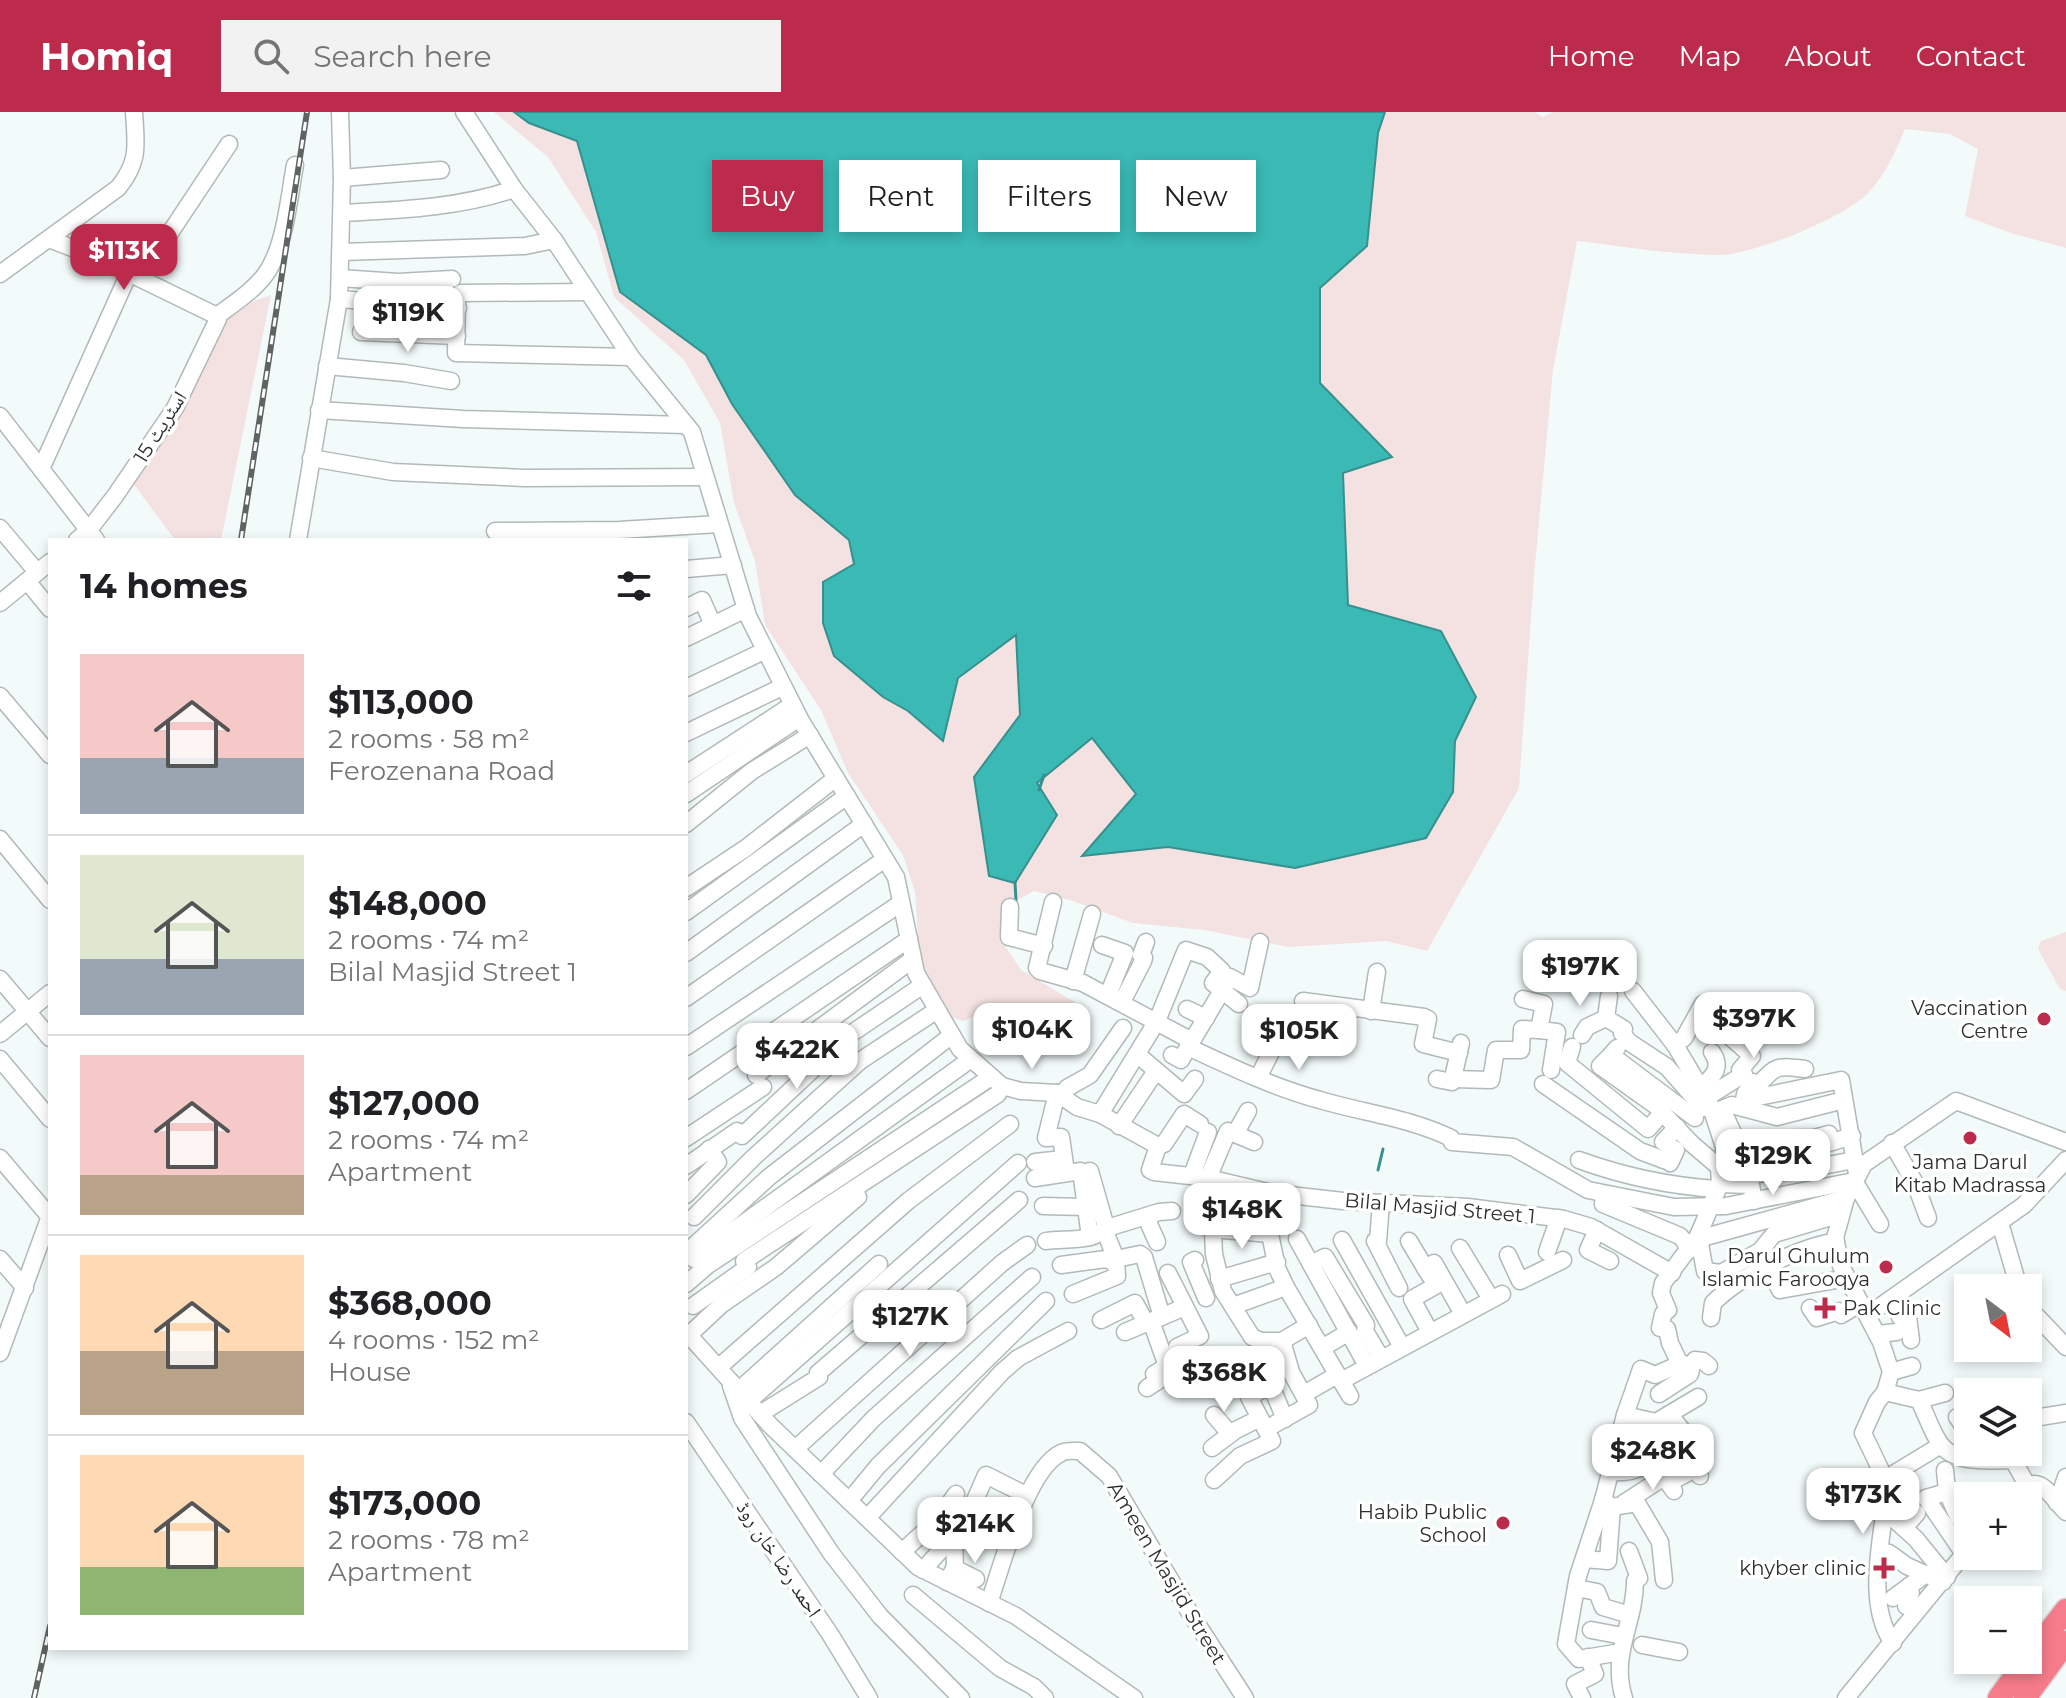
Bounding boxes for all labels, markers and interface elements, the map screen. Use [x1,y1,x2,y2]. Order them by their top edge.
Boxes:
search box [221,20,781,92]
text: Homiq [40,33,173,80]
icon: search [249,34,293,78]
text: Search here [313,38,492,75]
text: Home [1548,39,1635,73]
text: Map [1679,39,1741,73]
text: About [1785,39,1872,73]
text: Contact [1916,39,2026,73]
chip: Buy [712,160,823,232]
chip: Rent [839,160,962,232]
chip: Filters [978,160,1120,232]
chip: New [1136,160,1256,232]
pin: $113K [68,224,180,292]
text: $113K [88,234,160,266]
pin: $119K [352,286,464,354]
text: $119K [372,296,444,328]
street label: اسٹریٹ 15 [129,387,191,467]
icon: filters [612,564,656,608]
text: 14 homes [80,565,248,607]
text: $113,000 [328,681,474,723]
icon: home [144,686,240,782]
text: 2 rooms · 58 m² [328,723,530,755]
text: Ferozenana Road [328,755,555,787]
text: $148,000 [328,882,487,924]
icon: home [144,887,240,983]
text: 2 rooms · 74 m² [328,924,529,956]
pin: $197K [1524,940,1636,1008]
text: $197K [1541,950,1619,982]
text: Bilal Masjid Street 1 [328,956,577,988]
pin: $397K [1698,992,1810,1060]
place label: Vaccination Centre [1911,996,2028,1043]
text: $397K [1712,1002,1796,1034]
pin: $104K [976,1003,1088,1071]
pin: $105K [1243,1004,1355,1072]
marker: Vaccination Centre [2035,1010,2053,1028]
text: $104K [991,1013,1073,1045]
text: $105K [1260,1014,1338,1046]
pin: $422K [741,1023,853,1091]
text: $422K [755,1033,839,1065]
text: $127,000 [328,1082,480,1124]
icon: home [144,1087,240,1183]
text: 2 rooms · 74 m² [328,1124,529,1156]
pin: $129K [1717,1129,1829,1197]
marker: Jama Darul Kitab Madrassa [1961,1129,1979,1147]
text: $129K [1734,1139,1812,1171]
place label: Jama Darul Kitab Madrassa [1894,1150,2046,1197]
text: Apartment [328,1156,472,1188]
pin: $148K [1186,1183,1298,1251]
street label: Bilal Masjid Street 1 [1344,1188,1536,1228]
text: $148K [1201,1193,1283,1225]
place label: Darul Ghulum Islamic Farooqya [1701,1244,1870,1291]
marker: Darul Ghulum Islamic Farooqya [1877,1258,1895,1276]
north arrow [1954,1274,2042,1362]
map controls [1954,1274,2042,1674]
text: $368,000 [328,1282,492,1324]
icon: home [144,1287,240,1383]
pin: $127K [854,1290,966,1358]
place label: Pak Clinic [1843,1296,1941,1320]
marker: Pak Clinic [1814,1297,1836,1319]
text: $127K [871,1300,949,1332]
text: 4 rooms · 152 m² [328,1324,539,1356]
pin: $368K [1168,1346,1280,1414]
text: House [328,1356,411,1388]
text: $368K [1182,1356,1266,1388]
button: layers [1954,1378,2042,1466]
pin: $248K [1597,1424,1709,1492]
text: $248K [1610,1434,1696,1466]
pin: $173K [1807,1468,1919,1536]
street label: Ameen Masjid Street [1103,1477,1231,1669]
text: $173K [1824,1478,1902,1510]
text: $173,000 [328,1482,481,1524]
button: + [1954,1482,2042,1570]
icon: home [144,1487,240,1583]
street label: احمد رضا خان روڈ [731,1497,827,1621]
pin: $214K [919,1497,1031,1565]
place label: Habib Public School [1358,1500,1487,1547]
text: $214K [935,1507,1015,1539]
marker: Habib Public School [1494,1514,1512,1532]
text: 2 rooms · 78 m² [328,1524,530,1556]
text: Apartment [328,1556,472,1588]
place label: khyber clinic [1739,1556,1866,1580]
marker: khyber clinic [1873,1557,1895,1579]
button: − [1954,1586,2042,1674]

